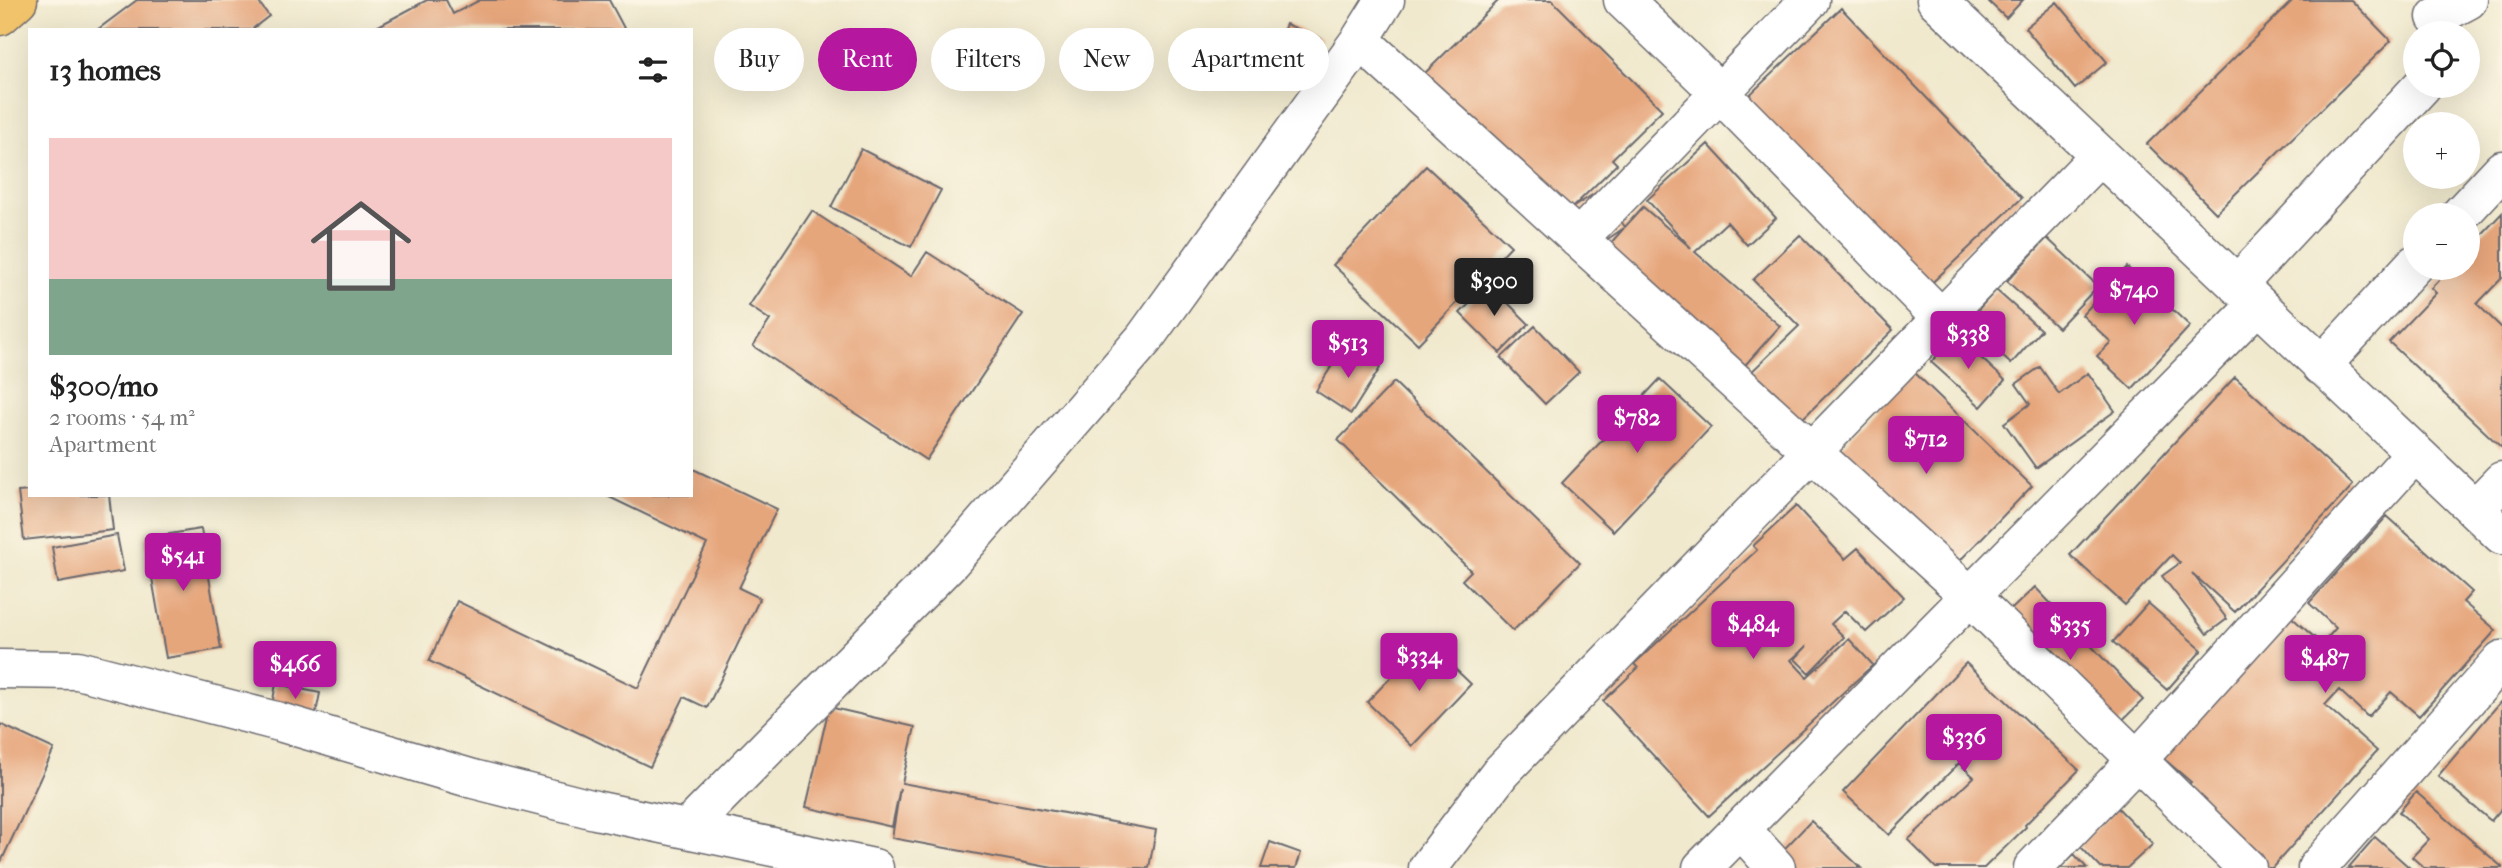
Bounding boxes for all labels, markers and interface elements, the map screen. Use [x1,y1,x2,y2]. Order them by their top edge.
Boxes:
map controls [2403,21,2480,280]
button: locate [2403,21,2480,98]
chip: Buy [714,28,804,91]
chip: Rent [818,28,917,91]
chip: Filters [931,28,1045,91]
chip: New [1059,28,1154,91]
chip: Apartment [1168,28,1329,91]
icon: filters [634,51,672,89]
text: 13 homes [49,53,161,88]
button: + [2403,112,2480,189]
icon: home [298,183,424,309]
button: − [2403,203,2480,280]
pin: $300 [1453,258,1535,318]
text: $300 [1470,267,1518,294]
pin: $740 [2093,268,2175,327]
text: $740 [2109,276,2159,303]
pin: $338 [1927,312,2009,371]
pin: $513 [1307,320,1389,380]
text: $338 [1946,320,1990,347]
text: $513 [1328,329,1368,356]
text: $300/mo [49,369,158,404]
pin: $782 [1596,396,1678,455]
text: 2 rooms · 54 m² [49,404,195,431]
text: $782 [1613,404,1661,431]
pin: $712 [1885,416,1967,476]
text: $712 [1904,425,1948,452]
text: Apartment [49,431,157,458]
pin: $541 [142,534,224,593]
text: $541 [161,542,205,569]
pin: $484 [1712,602,1794,661]
pin: $335 [2029,602,2111,662]
text: $484 [1727,610,1779,637]
text: $335 [2049,611,2091,638]
pin: $334 [1378,634,1460,693]
pin: $487 [2284,636,2366,695]
pin: $466 [254,642,336,701]
text: $334 [1396,642,1442,669]
text: $487 [2301,644,2349,671]
text: $466 [269,650,321,677]
pin: $336 [1923,714,2005,774]
text: $336 [1942,723,1986,750]

